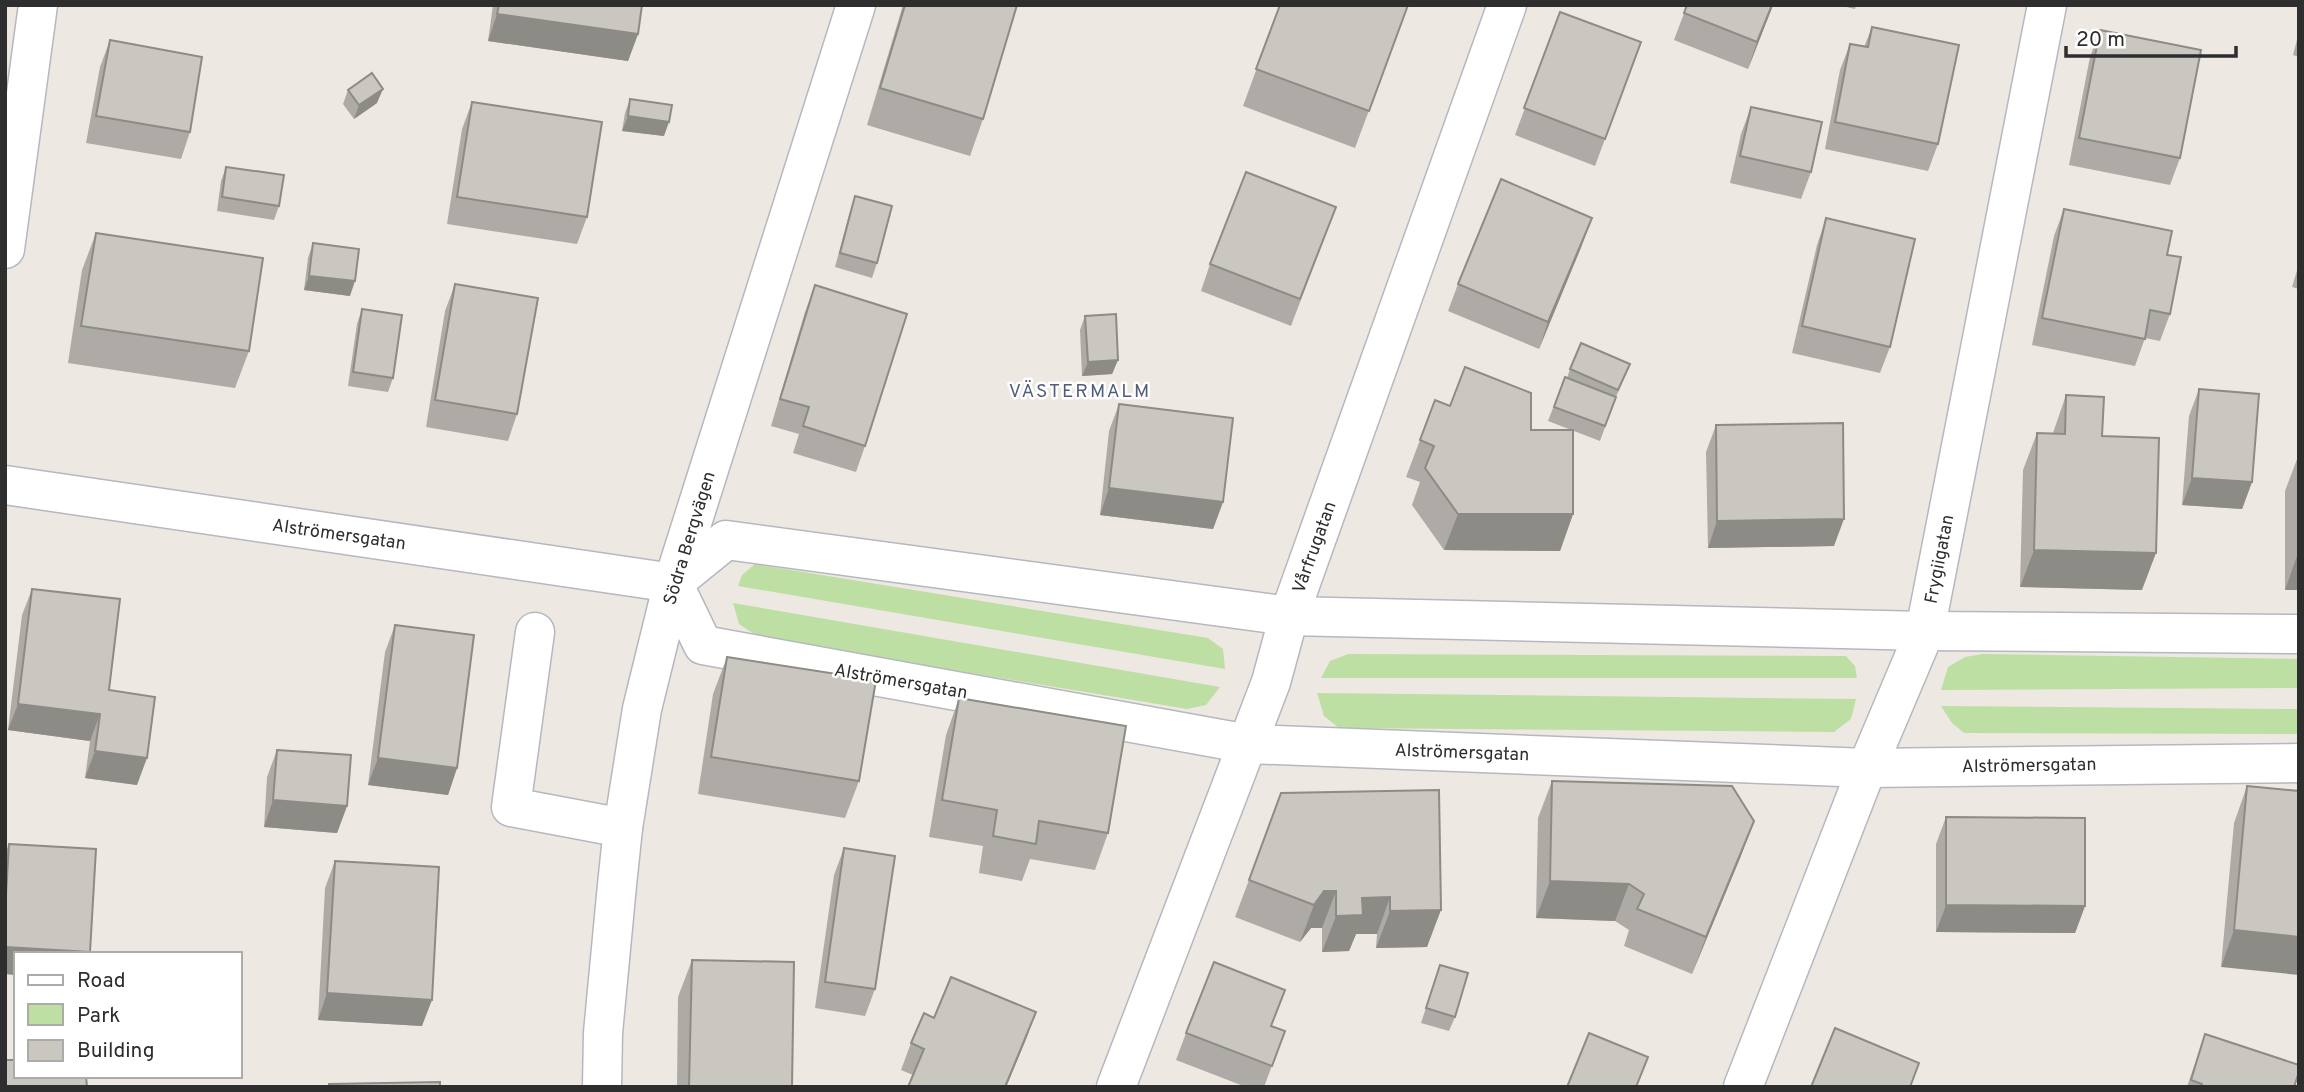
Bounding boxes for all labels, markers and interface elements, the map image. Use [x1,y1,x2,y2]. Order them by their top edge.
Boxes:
scale bar [2066,14,2236,58]
text: 20 m [2076,27,2125,54]
district label: VÄSTERMALM [1009,379,1151,404]
street label: Södra Bergvägen [659,469,722,608]
street label: Vårfrugatan [1288,498,1343,597]
street label: Frygiigatan [1921,513,1960,606]
street label: Alströmersgatan [270,515,407,556]
street label: Alströmersgatan [832,659,969,706]
street label: Alströmersgatan [1394,740,1530,767]
street label: Alströmersgatan [1961,754,2097,779]
legend [14,952,242,1078]
text: Road [77,968,126,995]
text: Park [77,1003,120,1030]
text: Building [77,1038,155,1065]

